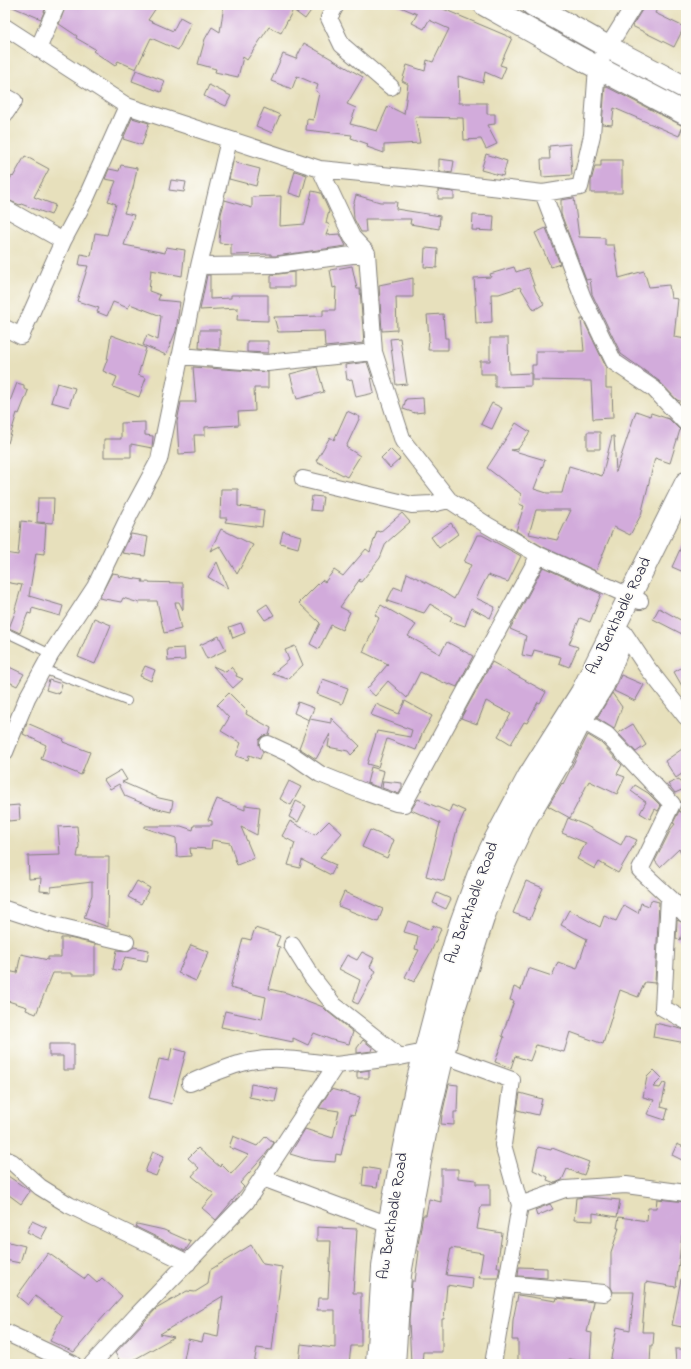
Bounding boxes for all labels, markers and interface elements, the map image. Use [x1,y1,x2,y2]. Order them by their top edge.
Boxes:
street label: Aw Berkhadle Road [580,553,658,679]
street label: Aw Berkhadle Road [439,839,505,967]
street label: Aw Berkhadle Road [371,1151,415,1281]

